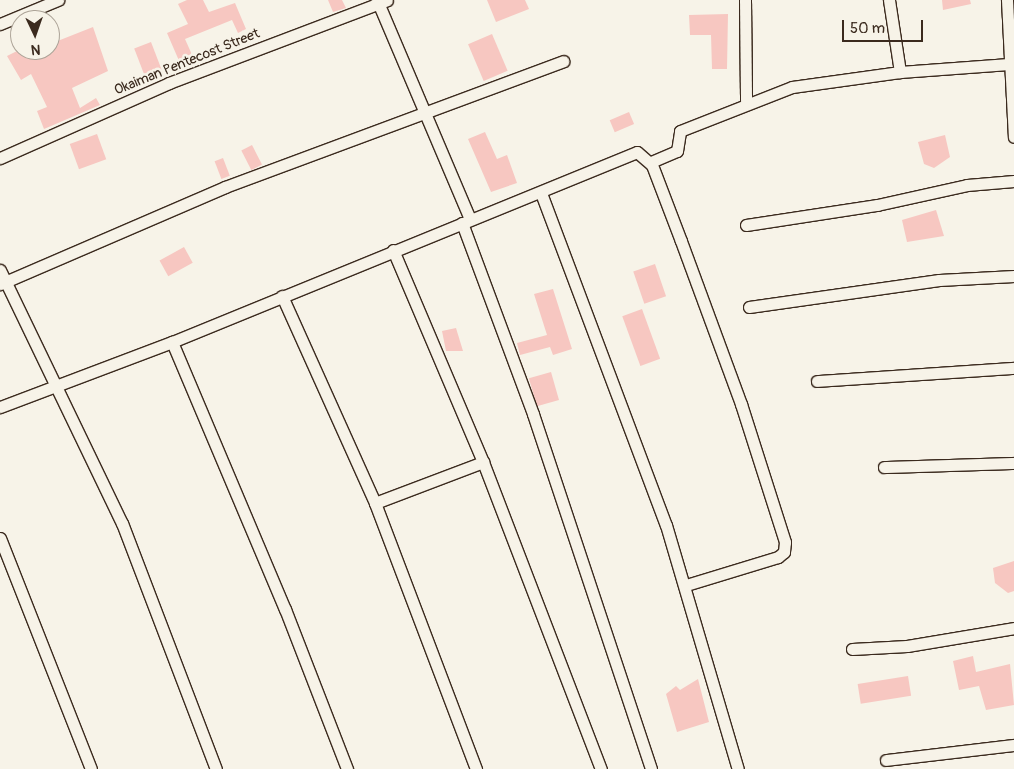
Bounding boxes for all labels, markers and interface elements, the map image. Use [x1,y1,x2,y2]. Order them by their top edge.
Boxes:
north arrow [10,10,60,60]
scale bar [844,10,925,42]
text: 50 m [850,19,885,38]
street label: Okaiman Pentecost Street [112,25,262,99]
text: N [31,41,41,58]

